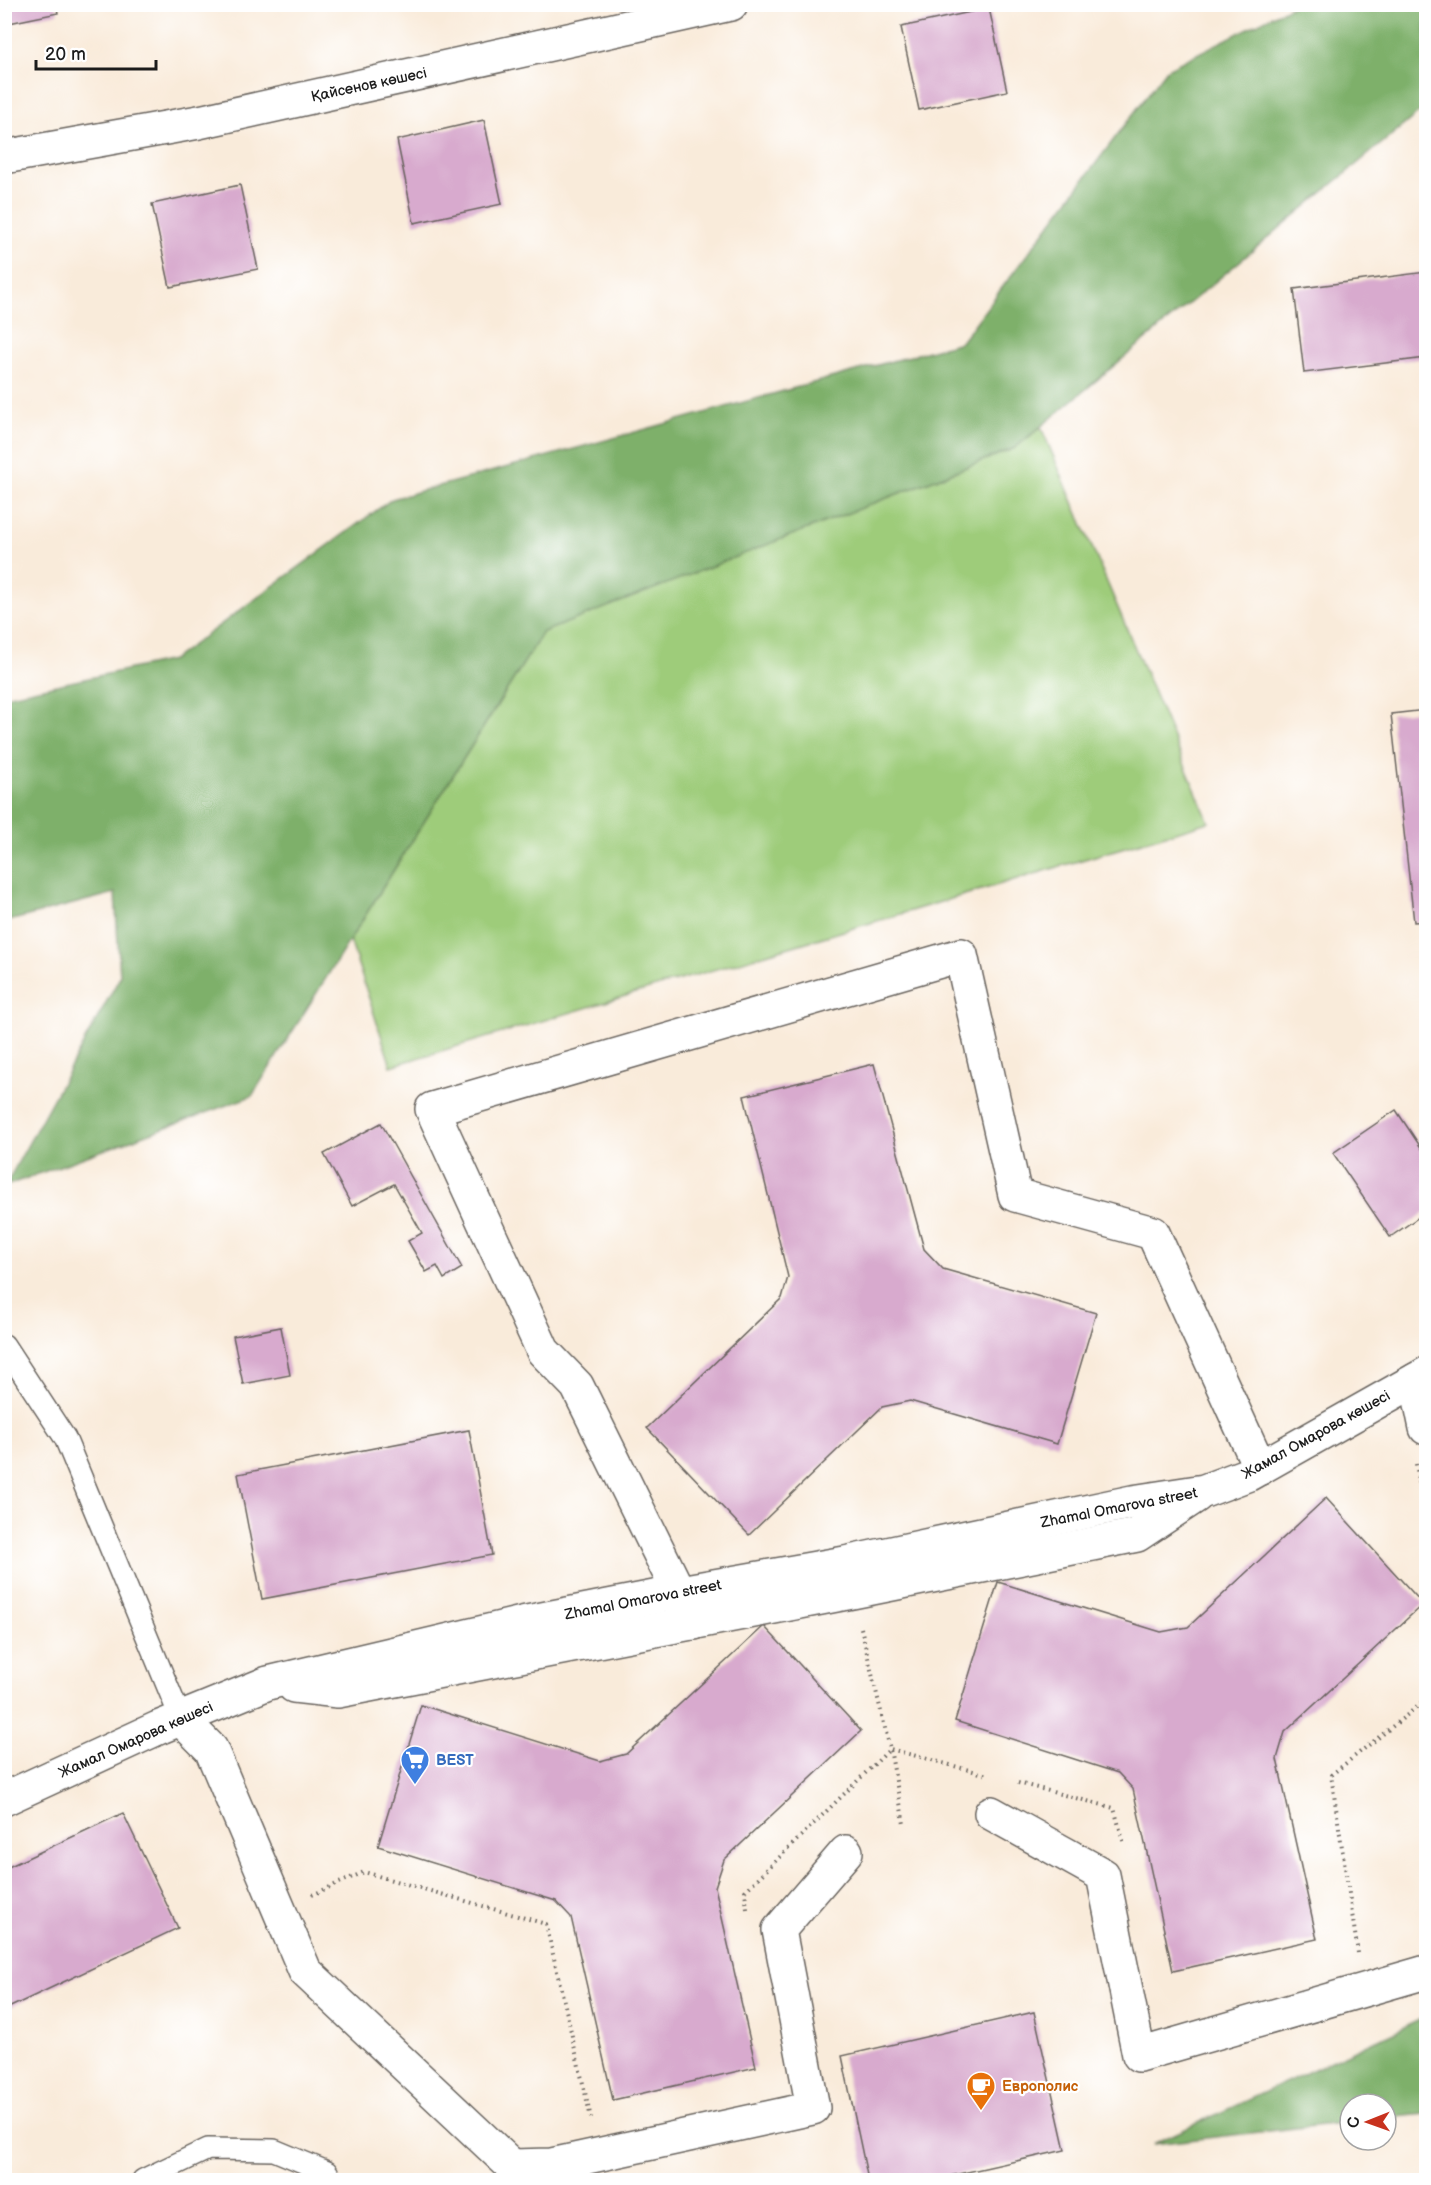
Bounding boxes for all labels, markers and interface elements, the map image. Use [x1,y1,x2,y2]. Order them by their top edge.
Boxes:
scale bar [36,33,156,71]
text: 20 m [45,44,86,65]
street label: Қайсенов көшесі [309,63,429,107]
street label: Жамал Омарова көшесі [1238,1386,1394,1484]
street label: Zhamal Omarova street [1038,1483,1199,1533]
street label: Zhamal Omarova street [562,1575,723,1625]
street label: Жамал Омарова көшесі [56,1697,216,1783]
supermarket icon: BEST [399,1744,431,1786]
place label: BEST [436,1751,474,1770]
cafe icon: Европолис [965,2070,997,2112]
place label: Европолис [1002,2077,1079,2096]
north arrow [1338,2092,1398,2152]
text: С [1345,2117,1364,2128]

